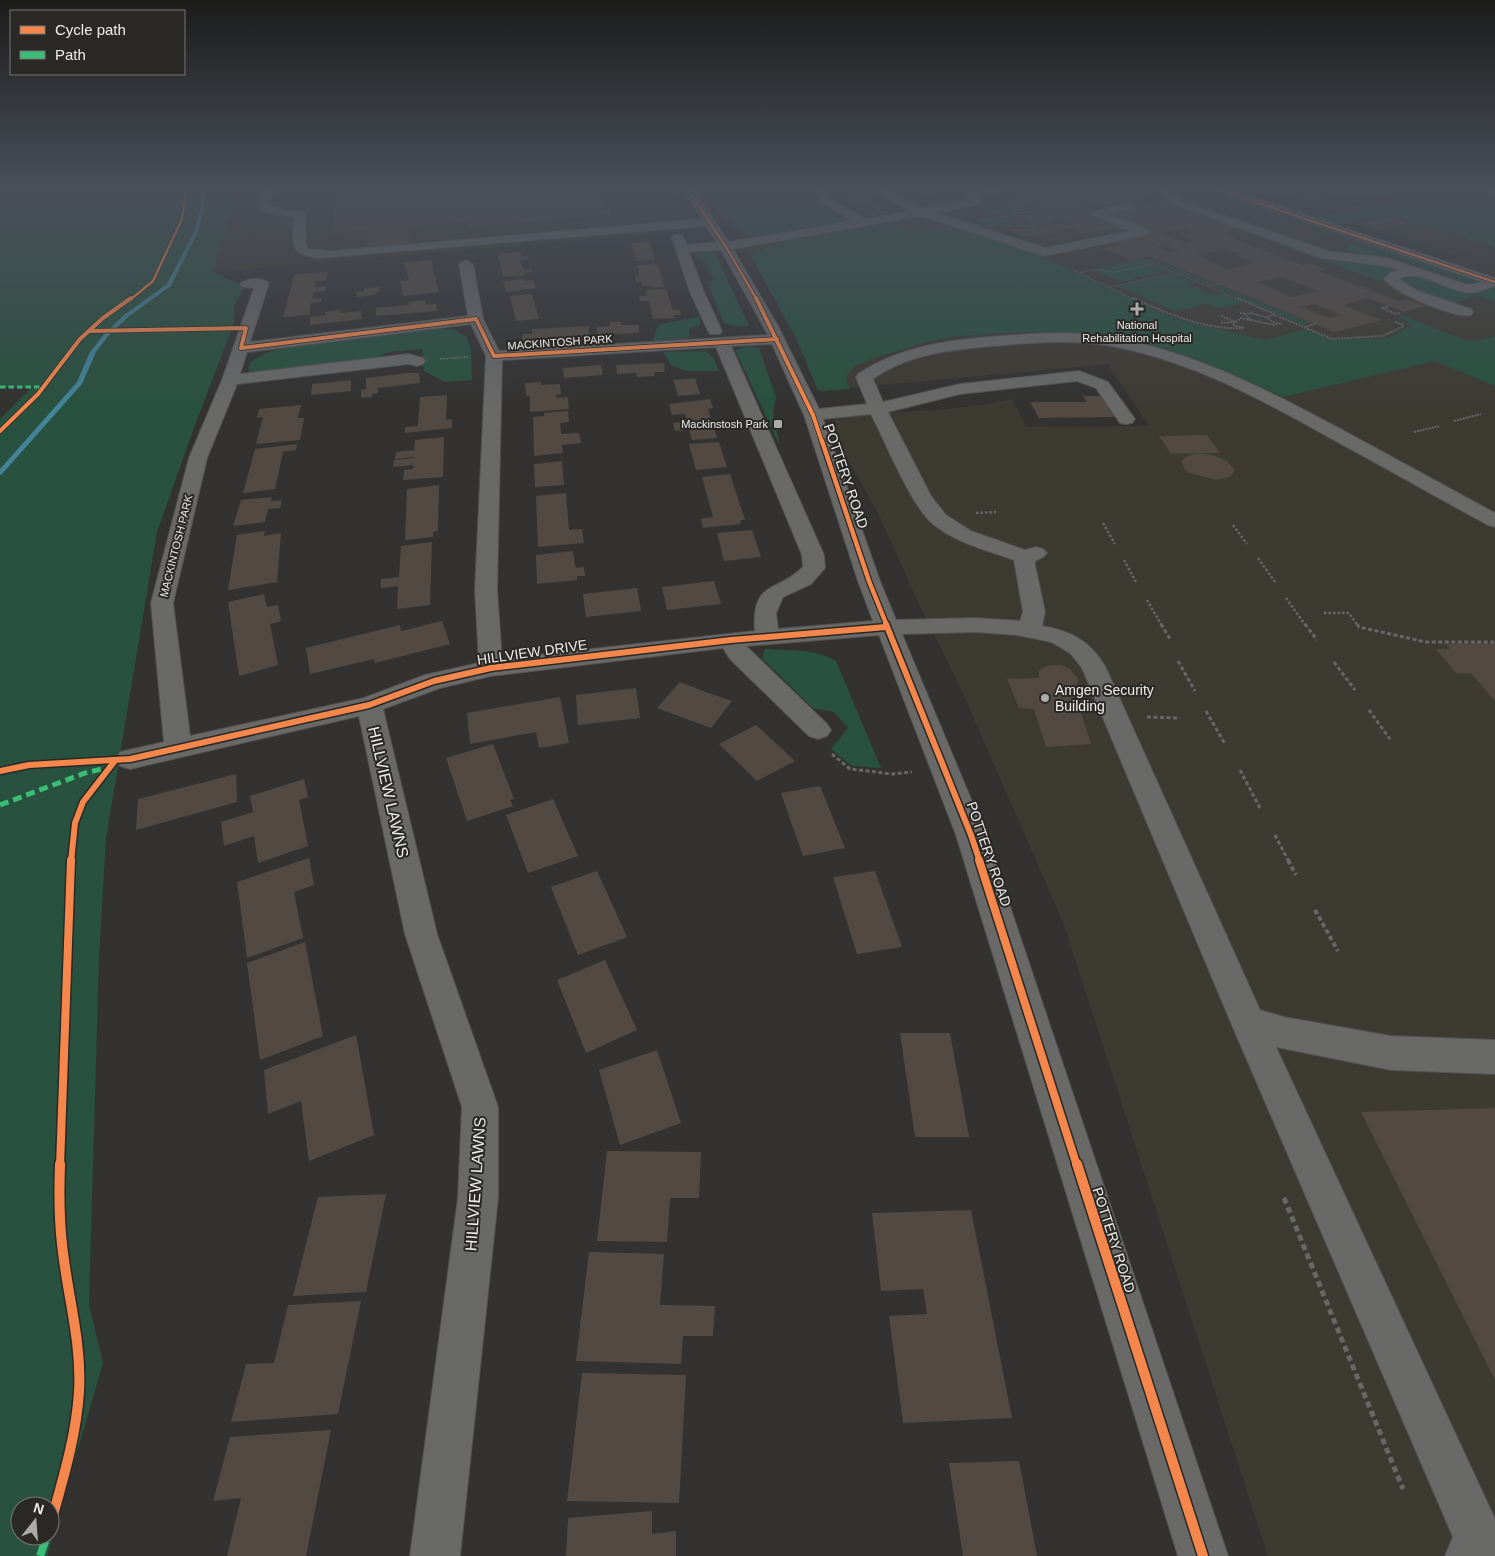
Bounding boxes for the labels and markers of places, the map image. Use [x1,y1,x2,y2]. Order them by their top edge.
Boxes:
marker: National Rehabilitation Hospital [1130,302,1144,316]
place label: National Rehabilitation Hospital [1082,319,1192,344]
place label: Mackinstosh Park [681,418,768,430]
marker: Mackinstosh Park [772,418,784,430]
place label: Amgen Security Building [1055,682,1154,714]
marker: Amgen Security Building [1039,692,1051,704]

